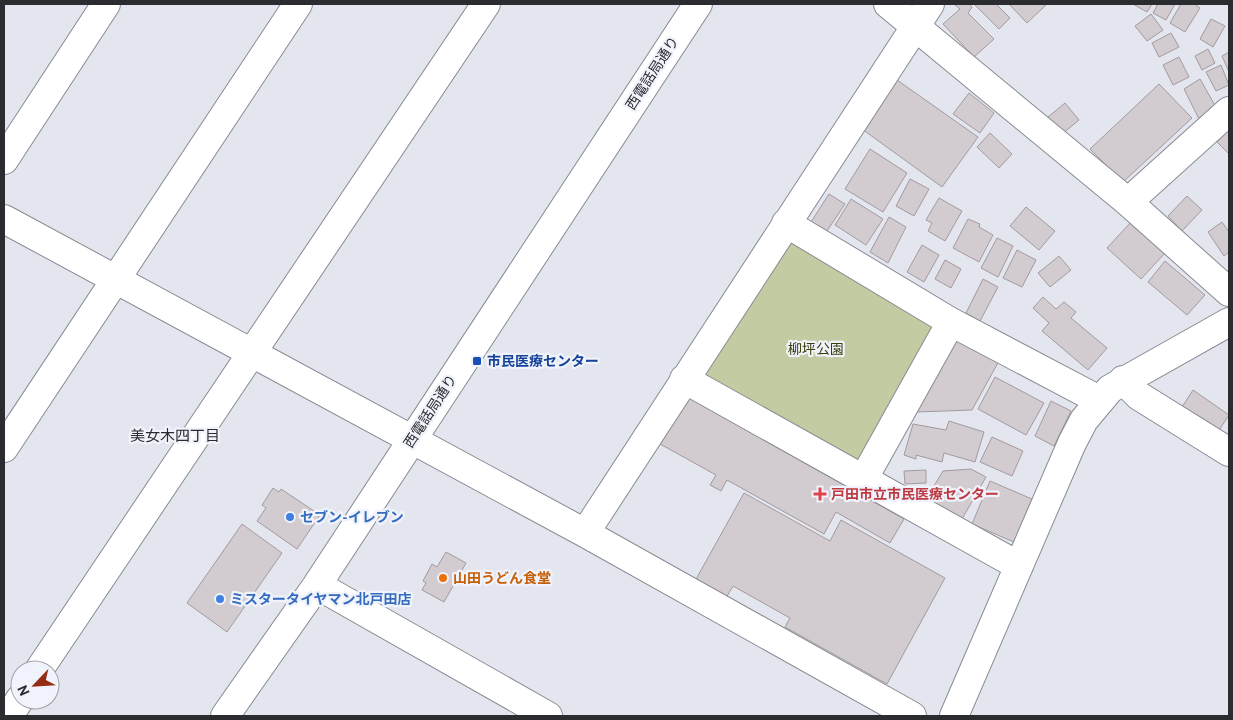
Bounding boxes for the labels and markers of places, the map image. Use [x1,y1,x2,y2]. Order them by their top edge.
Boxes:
place label: 市民医療センター [487,354,599,371]
marker: 市民医療センター [471,355,483,367]
marker: 戸田市立市民医療センター [813,487,827,501]
place label: 戸田市立市民医療センター [831,487,999,504]
place label: セブン-イレブン [300,509,404,527]
marker: セブン-イレブン [284,511,296,523]
place label: 山田うどん食堂 [453,571,551,588]
marker: 山田うどん食堂 [437,572,449,584]
place label: ミスタータイヤマン北戸田店 [230,592,412,609]
marker: ミスタータイヤマン北戸田店 [214,593,226,605]

